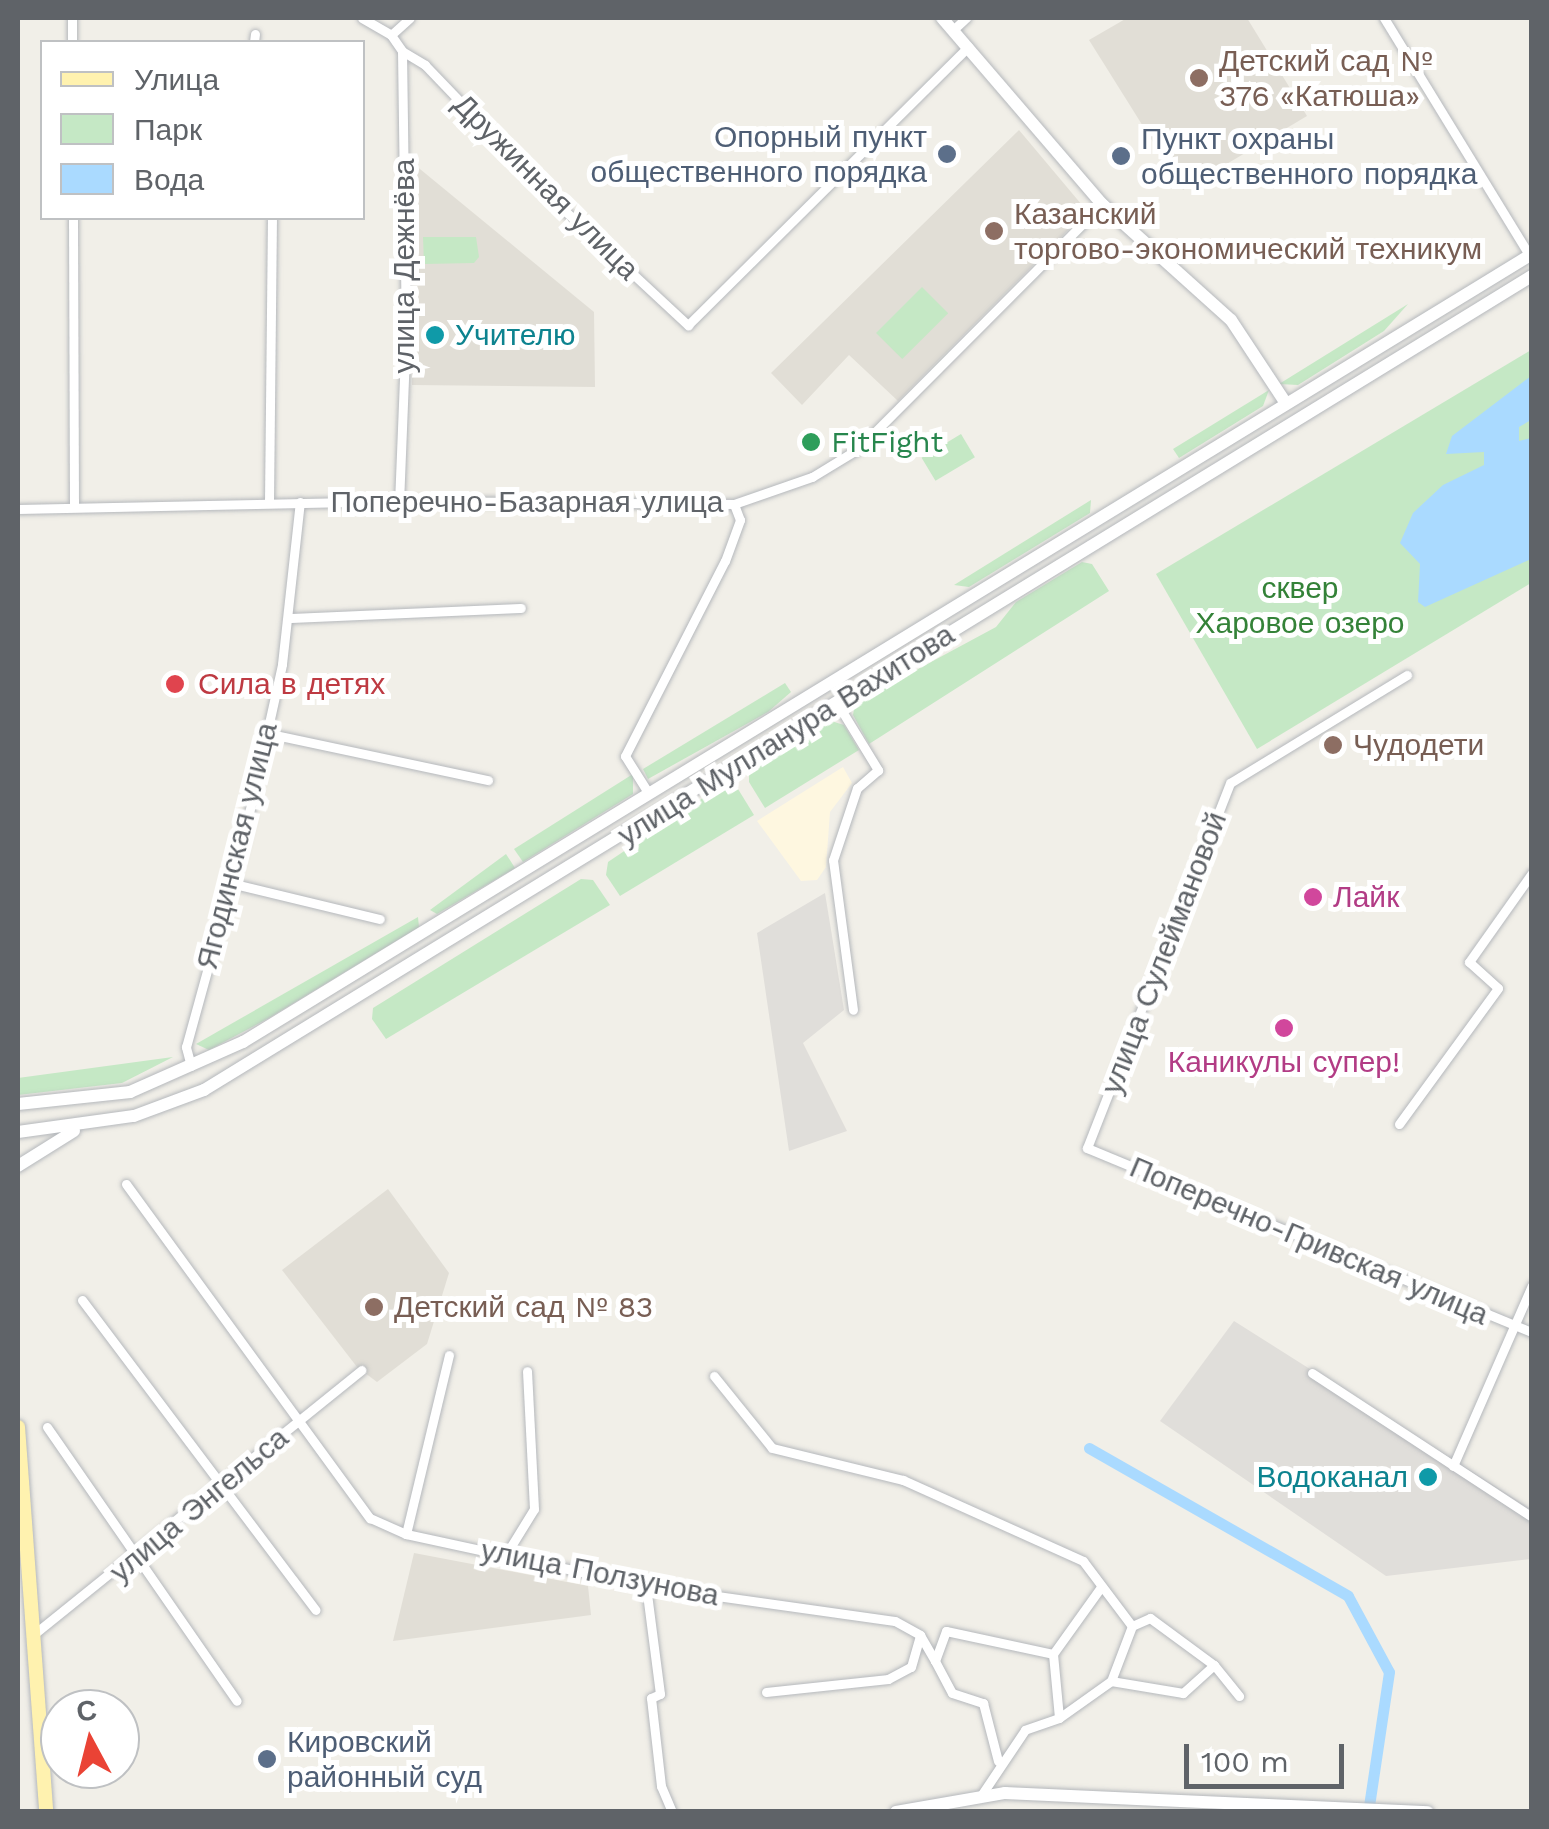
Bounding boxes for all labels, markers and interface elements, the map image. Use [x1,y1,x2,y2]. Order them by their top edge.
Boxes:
legend [40,40,365,220]
place label: Детский сад № 376 «Катюша» [1219,43,1433,114]
text: Улица [134,62,219,97]
marker: Детский сад № 376 «Катюша» [1188,67,1210,89]
street label: Дружинная улица [446,87,646,287]
text: Парк [134,112,202,147]
place label: Опорный пункт общественного порядка [591,119,927,190]
place label: Пункт охраны общественного порядка [1141,121,1477,192]
marker: Опорный пункт общественного порядка [936,143,958,165]
marker: Пункт охраны общественного порядка [1110,145,1132,167]
street label: улица Дежнёва [386,159,422,373]
text: Вода [134,162,204,197]
place label: Казанский торгово-экономический техникум [1014,196,1482,266]
marker: Казанский торгово-экономический техникум [983,220,1005,242]
place label: Учителю [455,317,576,353]
marker: Учителю [424,324,446,346]
place label: FitFight [831,424,943,460]
marker: FitFight [800,431,822,453]
street label: Поперечно-Базарная улица [330,484,724,520]
park label: сквер Харовое озеро [1195,570,1405,640]
street label: улица Мулланура Вахитова [611,616,961,854]
place label: Сила в детях [198,666,385,702]
marker: Сила в детях [162,671,188,697]
street label: Ягодинская улица [189,719,285,973]
place label: Чудодети [1353,727,1484,763]
marker: Чудодети [1322,734,1344,756]
street label: улица Сулеймановой [1094,807,1234,1099]
place label: Лайк [1333,879,1399,915]
marker: Лайк [1302,886,1324,908]
marker: Каникулы супер! [1273,1017,1295,1039]
place label: Каникулы супер! [1168,1044,1400,1080]
street label: Поперечно-Гривская улица [1124,1149,1494,1333]
place label: Детский сад № 83 [394,1289,653,1325]
marker: Детский сад № 83 [363,1296,385,1318]
street label: улица Энгельса [103,1420,295,1590]
place label: Водоканал [1257,1459,1408,1495]
marker: Водоканал [1417,1466,1439,1488]
street label: улица Ползунова [478,1532,722,1614]
north arrow [40,1689,140,1789]
text: С [74,1693,99,1728]
place label: Кировский районный суд [287,1724,482,1794]
scale bar [1189,1724,1349,1786]
text: 100 m [1201,1744,1289,1779]
marker: Кировский районный суд [256,1748,278,1770]

